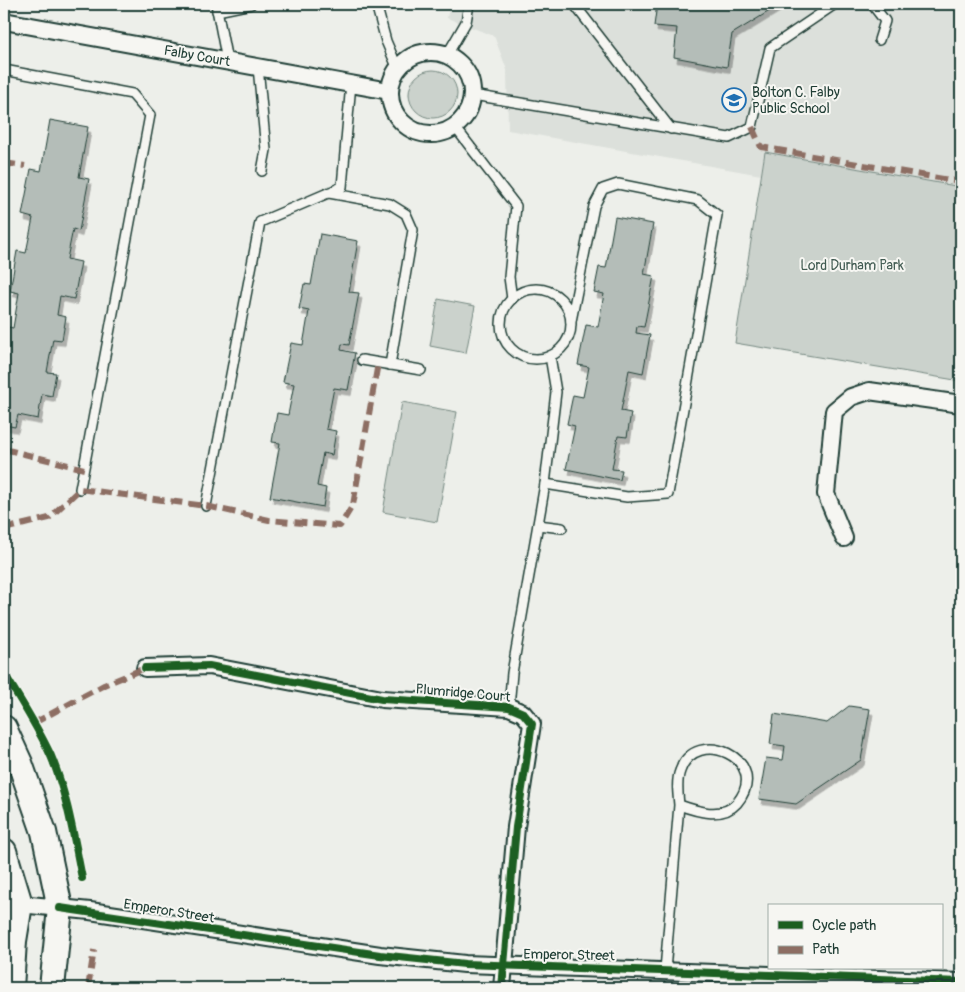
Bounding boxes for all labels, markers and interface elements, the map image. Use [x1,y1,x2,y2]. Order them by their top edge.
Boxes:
street label: Falby Court [162,42,232,70]
place label: Bolton C. Falby Public School [752,84,840,117]
school or university icon: Bolton C. Falby Public School [721,87,747,113]
park label: Lord Durham Park [800,257,904,274]
street label: Plumridge Court [415,680,512,706]
street label: Emperor Street [122,895,216,927]
legend [768,904,942,970]
text: Cycle path [812,916,876,935]
text: Path [812,940,839,959]
street label: Emperor Street [523,946,615,964]

